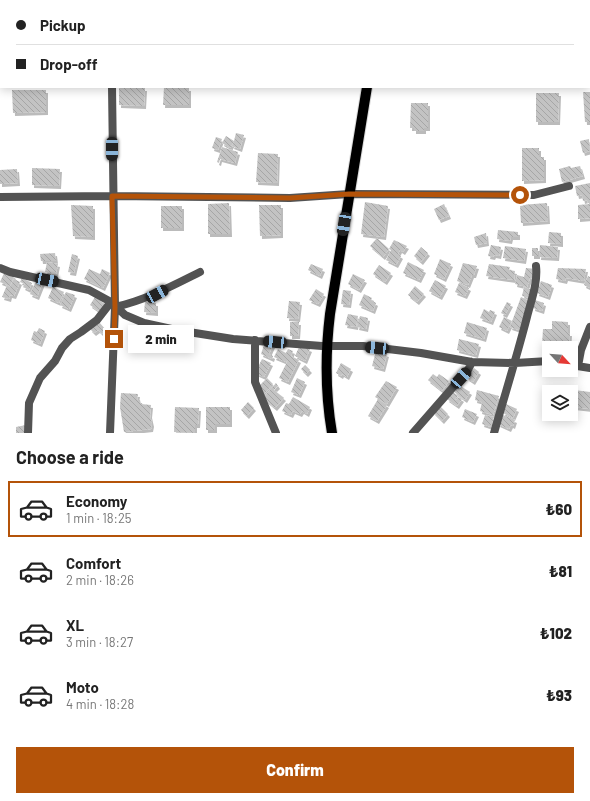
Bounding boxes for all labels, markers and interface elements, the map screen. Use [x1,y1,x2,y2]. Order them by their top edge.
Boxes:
text: Pickup [40,16,86,34]
text: Drop-off [40,55,98,73]
car [106,137,118,161]
route start [511,186,529,204]
car [336,211,352,237]
car [34,272,60,288]
car [144,283,170,305]
callout: 2 min [128,325,194,353]
route end [105,330,123,348]
text: 2 min [145,331,177,347]
car [263,335,287,349]
car [364,341,390,355]
north arrow [542,341,578,377]
map controls [542,341,578,421]
car [449,365,473,391]
button: layers [542,385,578,421]
text: Choose a ride [16,446,124,468]
icon: car [18,491,54,527]
text: Economy [66,492,127,510]
text: ₺60 [545,500,572,518]
text: 1 min · 18:25 [66,510,132,526]
icon: car [18,553,54,589]
text: Comfort [66,554,121,572]
text: ₺81 [549,562,572,580]
text: 2 min · 18:26 [66,572,134,588]
icon: car [18,615,54,651]
text: XL [66,616,84,634]
text: ₺102 [540,624,572,642]
text: 3 min · 18:27 [66,634,133,650]
icon: car [18,677,54,713]
text: Moto [66,678,99,696]
text: ₺93 [546,686,572,704]
text: 4 min · 18:28 [66,696,134,712]
button: Confirm [16,747,574,793]

